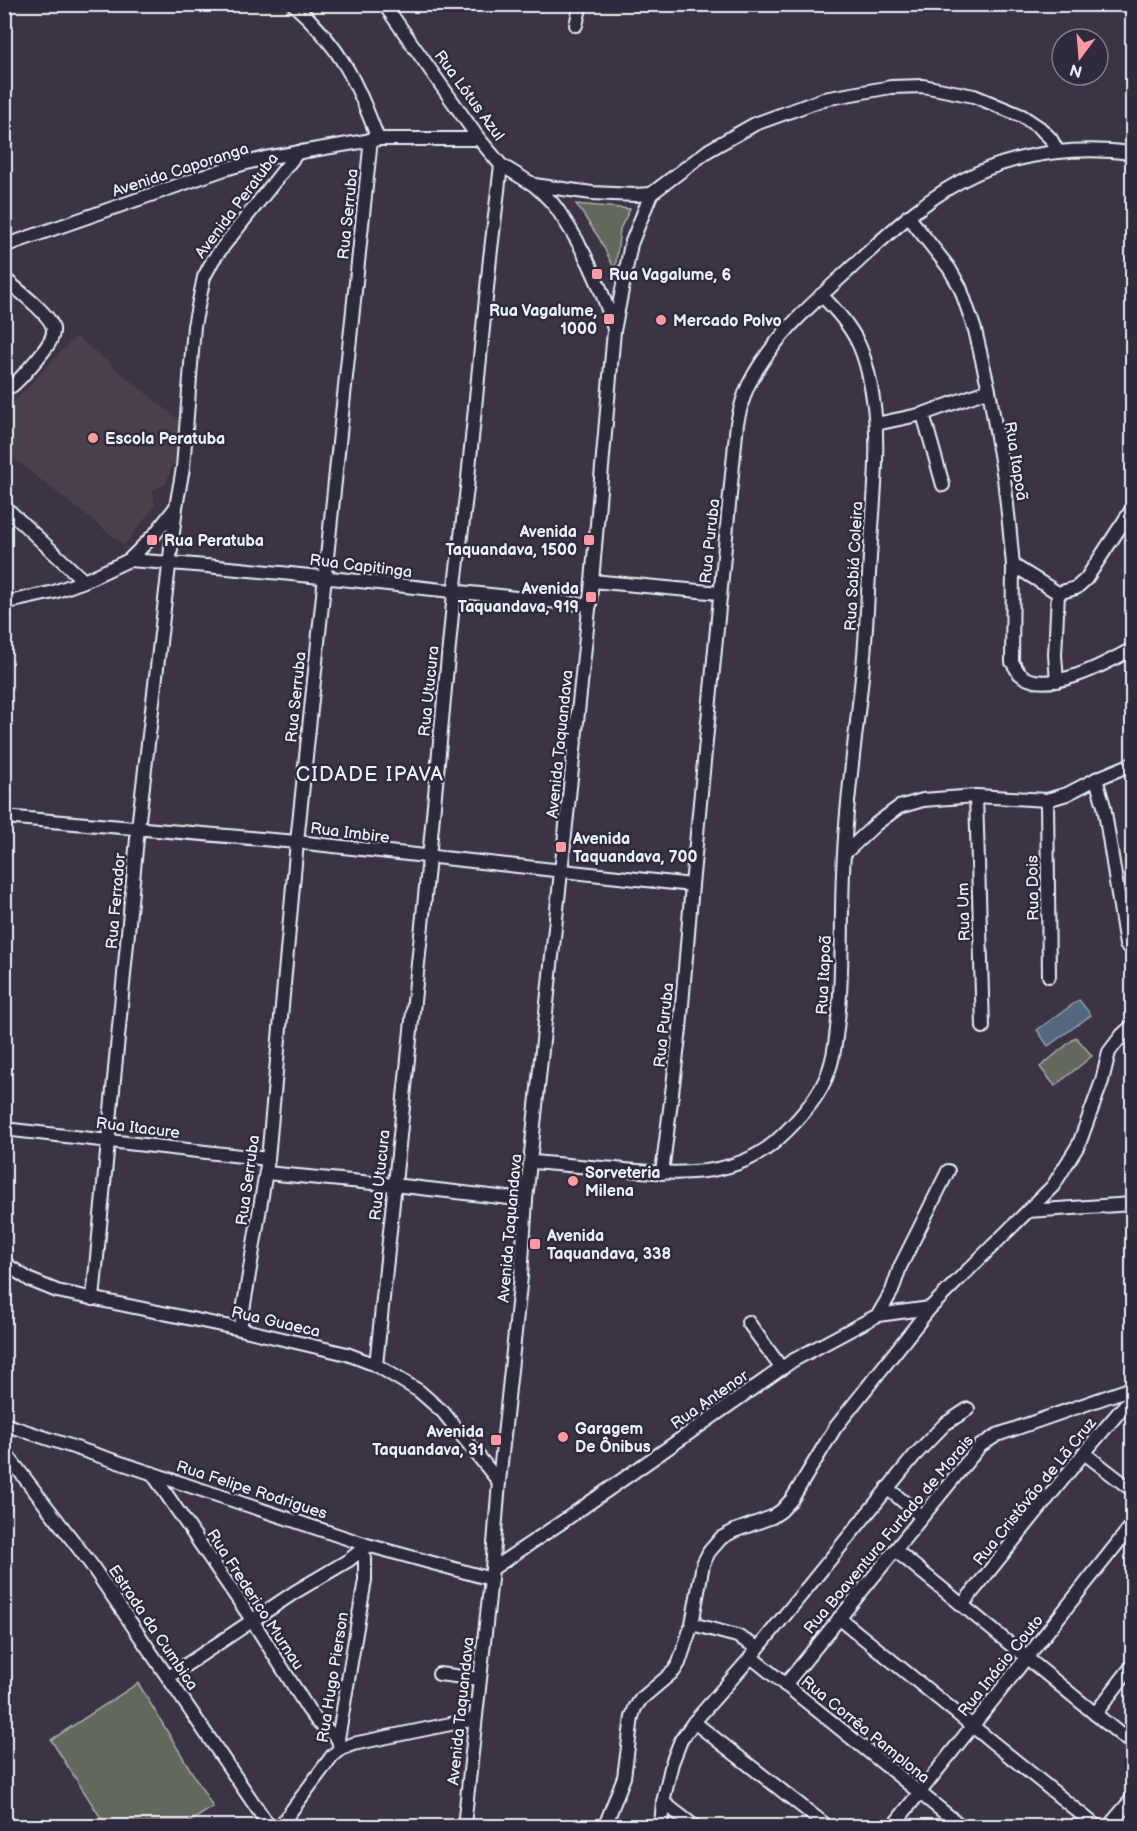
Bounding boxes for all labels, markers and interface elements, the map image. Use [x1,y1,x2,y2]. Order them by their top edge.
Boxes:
north arrow [1050,27,1110,87]
street label: Rua Lótus Azul [430,47,508,145]
text: N [1068,59,1085,81]
street label: Avenida Caporanga [110,139,251,201]
street label: Avenida Peratuba [191,150,283,262]
street label: Rua Serruba [334,168,363,260]
place label: Rua Vagalume, 6 [609,266,731,285]
marker: Rua Vagalume, 6 [590,267,604,281]
place label: Rua Vagalume, 1000 [489,302,597,339]
marker: Rua Vagalume, 1000 [602,312,616,326]
place label: Mercado Polvo [673,312,782,331]
marker: Mercado Polvo [654,313,668,327]
street label: Rua Itapoã [1000,420,1031,502]
place label: Escola Peratuba [105,430,225,449]
marker: Escola Peratuba [86,431,100,445]
street label: Rua Puruba [697,498,724,585]
street label: Rua Sabiá Coleira [842,501,867,631]
place label: Avenida Taquandava, 1500 [445,523,577,560]
place label: Rua Peratuba [164,532,264,551]
marker: Rua Peratuba [145,533,159,547]
marker: Avenida Taquandava, 1500 [582,533,596,547]
street label: Rua Capitinga [308,551,413,582]
place label: Avenida Taquandava, 919 [458,580,579,617]
marker: Avenida Taquandava, 919 [584,590,598,604]
street label: Rua Utucura [415,645,444,737]
street label: Rua Serruba [282,651,311,743]
street label: Avenida Taquandava [543,669,578,819]
district label: CIDADE IPAVA [296,763,444,787]
street label: Rua Imbire [309,819,391,848]
place label: Avenida Taquandava, 700 [572,830,697,867]
marker: Avenida Taquandava, 700 [554,840,568,854]
street label: Rua Ferrador [103,852,130,950]
street label: Rua Dois [1023,855,1044,921]
street label: Rua Um [954,882,975,942]
street label: Rua Itapoã [813,935,836,1015]
street label: Rua Puruba [651,982,678,1069]
street label: Rua Itacure [95,1114,181,1143]
street label: Rua Utucura [366,1129,395,1221]
street label: Rua Serruba [233,1134,264,1227]
street label: Avenida Taquandava [495,1153,526,1303]
place label: Sorveteria Milena [585,1164,661,1201]
marker: Sorveteria Milena [566,1174,580,1188]
place label: Avenida Taquandava, 338 [546,1227,671,1264]
marker: Avenida Taquandava, 338 [528,1237,542,1251]
street label: Rua Guaeca [229,1303,322,1342]
street label: Rua Antenor [667,1366,752,1434]
street label: Rua Cristóvão de Lã Cruz [970,1414,1101,1570]
place label: Garagem De Ônibus [575,1420,651,1457]
place label: Avenida Taquandava, 31 [372,1423,484,1460]
marker: Garagem De Ônibus [556,1430,570,1444]
street label: Rua Boaventura Furtado de Morais [800,1432,978,1638]
marker: Avenida Taquandava, 31 [489,1433,503,1447]
street label: Rua Felipe Rodrigues [174,1457,329,1524]
street label: Rua Frederico Murnau [202,1526,307,1674]
street label: Estrada da Cumbica [104,1562,202,1694]
street label: Rua Hugo Pierson [314,1611,353,1744]
street label: Rua Inácio Couto [954,1611,1048,1721]
street label: Avenida Taquandava [444,1636,479,1786]
street label: Rua Corrêa Pamplona [797,1672,933,1788]

